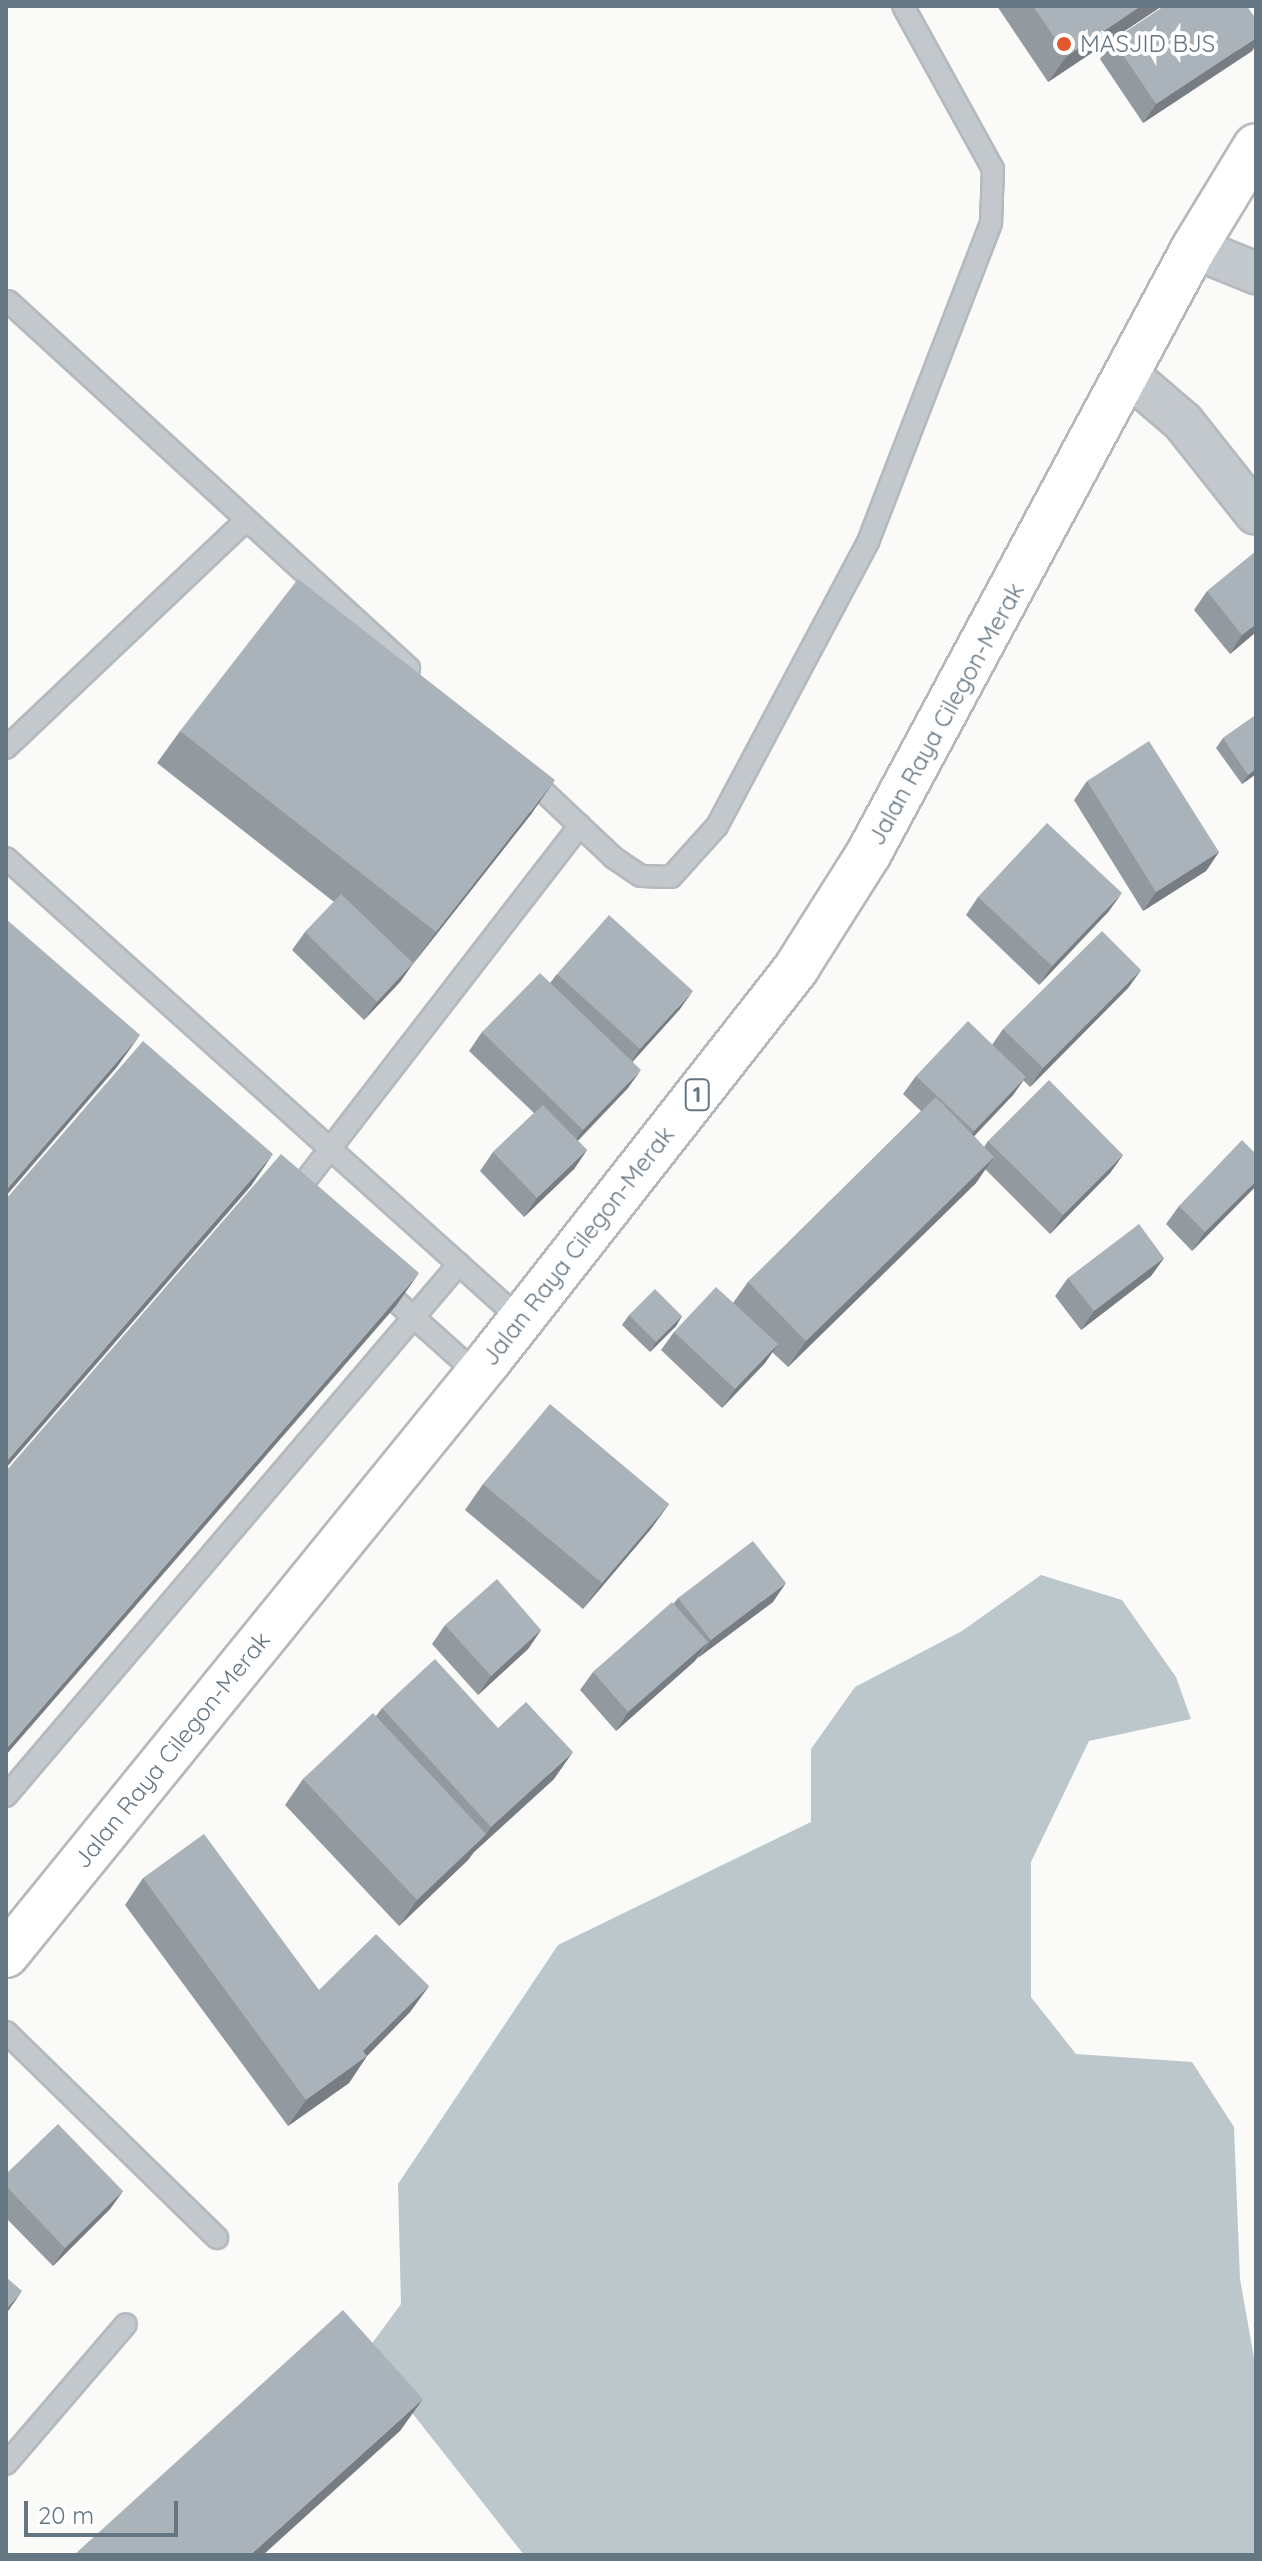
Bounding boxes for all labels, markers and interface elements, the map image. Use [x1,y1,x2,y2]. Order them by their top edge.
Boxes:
place label: MASJID BJS [1080,30,1215,58]
marker: MASJID BJS [1055,35,1073,53]
street label: Jalan Raya Cilegon-Merak [862,578,1030,850]
road number: 1 [683,1077,711,1113]
street label: Jalan Raya Cilegon-Merak [476,1121,680,1371]
street label: Jalan Raya Cilegon-Merak [68,1626,276,1874]
scale bar [28,2485,182,2535]
text: 20 m [38,2500,94,2530]

